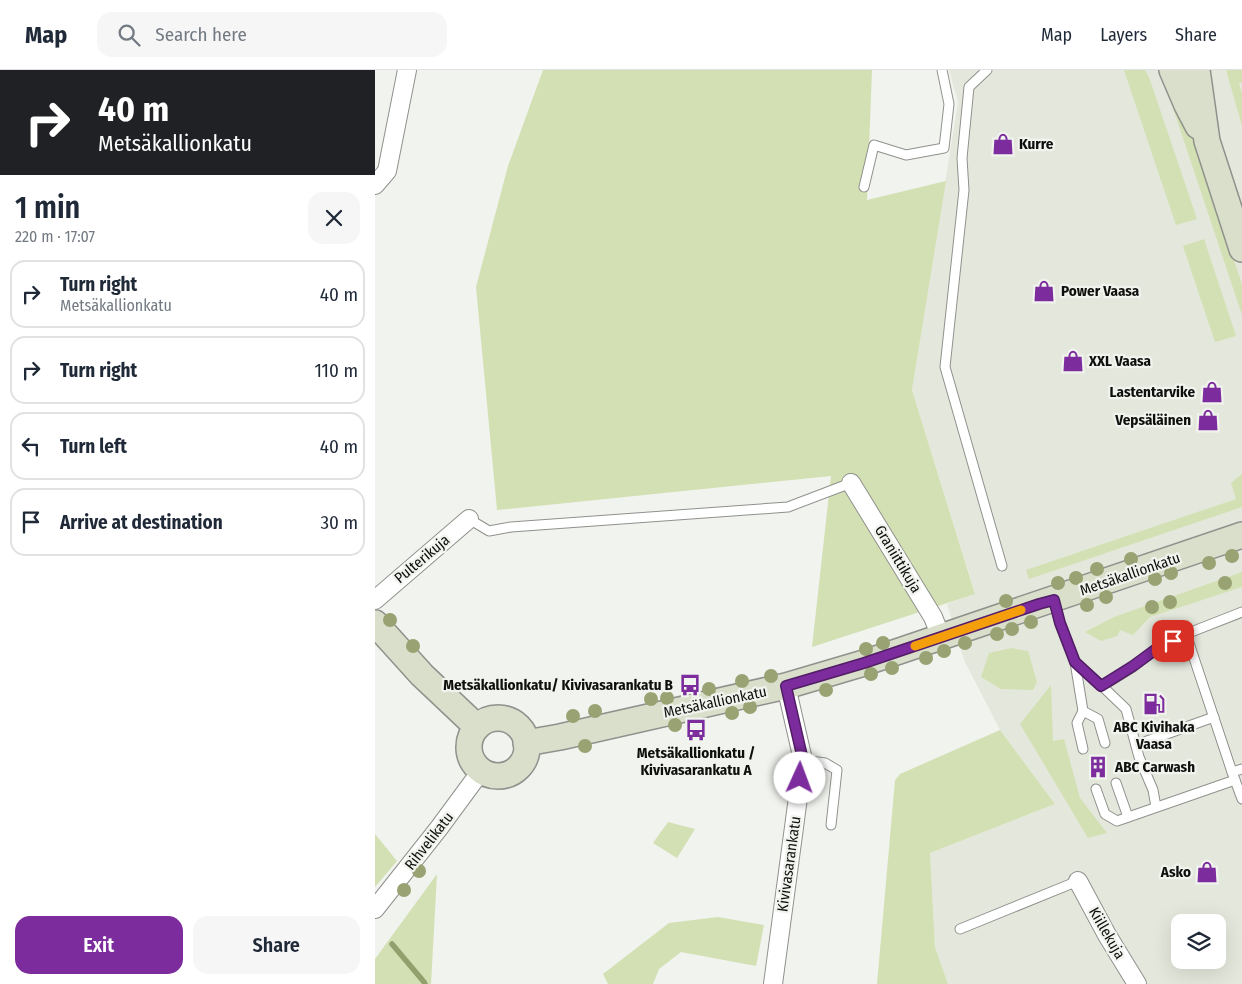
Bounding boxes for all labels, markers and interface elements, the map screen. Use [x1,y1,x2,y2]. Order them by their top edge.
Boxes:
search box [97,12,447,57]
text: Map [25,21,67,49]
icon: search [115,21,143,49]
text: Search here [155,23,247,46]
text: Map [1041,24,1072,46]
text: Layers [1100,24,1147,46]
text: Share [1175,24,1217,46]
text: 40 m [98,88,169,130]
icon: right [15,90,80,155]
text: Metsäkallionkatu [98,130,252,157]
shop icon: Kurre [990,131,1016,157]
place label: Kurre [1019,135,1054,153]
text: 1 min [15,190,80,226]
button: close [308,192,360,244]
text: 220 m · 17:07 [15,227,95,246]
text: Turn right [60,273,137,296]
shop icon: Power Vaasa [1031,278,1057,304]
icon: right [17,280,45,308]
place label: Power Vaasa [1061,282,1140,300]
text: 40 m [320,283,358,306]
text: Metsäkallionkatu [60,296,172,315]
shop icon: XXL Vaasa [1060,348,1086,374]
place label: XXL Vaasa [1088,352,1152,370]
icon: right [17,356,45,384]
text: Turn right [60,359,137,382]
text: 110 m [314,359,358,382]
shop icon: Lastentarvike [1199,379,1225,405]
place label: Lastentarvike [1110,383,1195,401]
shop icon: Vepsäläinen [1195,407,1221,433]
place label: Vepsäläinen [1114,411,1191,429]
icon: left [17,432,45,460]
text: Turn left [60,435,127,458]
text: 40 m [320,435,358,458]
icon: arrive [17,508,45,536]
text: Arrive at destination [60,511,223,534]
text: 30 m [320,511,358,534]
street label: Graniittikuja [871,522,925,596]
street label: Pulterikuja [391,531,453,587]
street label: Metsäkallionkatu [1077,548,1183,600]
pin [1152,620,1194,662]
icon: arrive [1159,627,1187,655]
bus stop icon: Metsäkallionkatu/ Kivivasarankatu B [677,672,703,698]
place label: Metsäkallionkatu/ Kivivasarankatu B [443,676,674,694]
street label: Metsäkallionkatu [662,682,768,722]
fuel station icon: ABC Kivihaka Vaasa [1141,691,1167,717]
bus stop icon: Metsäkallionkatu / Kivivasarankatu A [683,717,709,743]
place label: ABC Kivihaka Vaasa [1112,718,1195,753]
place label: Metsäkallionkatu / Kivivasarankatu A [637,744,755,779]
position arrow [773,751,825,803]
building icon: ABC Carwash [1085,754,1111,780]
place label: ABC Carwash [1114,758,1195,776]
street label: Rihvelikatu [401,809,457,873]
street label: Kivivasarankatu [773,815,805,913]
shop icon: Asko [1194,859,1220,885]
place label: Asko [1160,863,1191,881]
street label: Kiillekuja [1085,904,1129,962]
map controls [1171,914,1226,969]
button: layers [1171,914,1226,969]
button: Exit [15,916,183,974]
button: Share [193,916,360,974]

